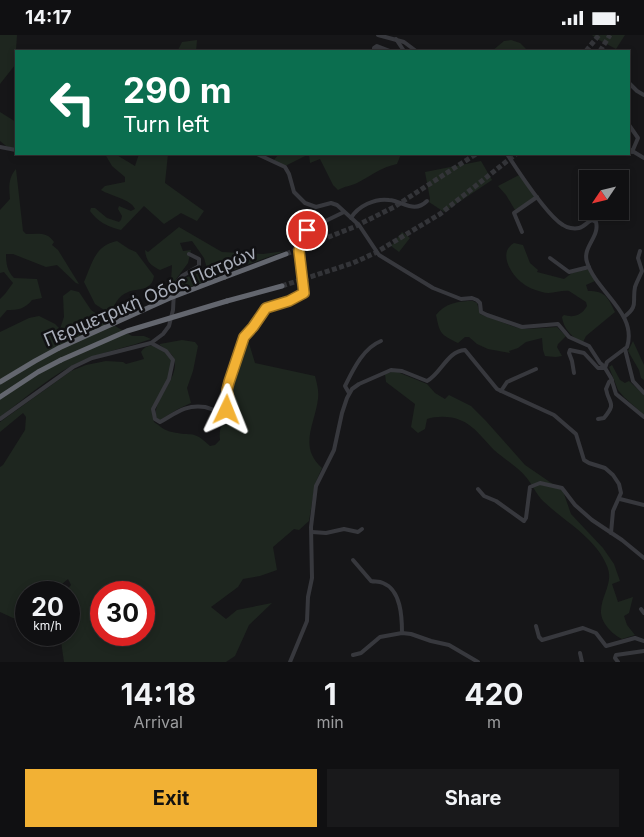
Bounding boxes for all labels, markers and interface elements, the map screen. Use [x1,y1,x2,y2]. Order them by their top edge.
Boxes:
text: 14:17 [25,6,72,29]
text: 290 m [123,69,232,111]
icon: left [40,70,105,135]
text: Turn left [123,111,209,137]
north arrow [579,170,629,220]
map controls [579,170,629,220]
pin [286,209,328,251]
icon: arrive [293,216,321,244]
street label: Περιμετρική Οδός Πατρών [40,241,260,351]
position arrow [200,383,252,435]
speed limit sign: 30 [90,581,155,646]
text: 20 [31,592,64,622]
text: km/h [33,618,62,633]
text: 14:18 [120,676,196,712]
text: 1 [324,676,337,712]
text: 420 [464,676,524,712]
text: Arrival [134,712,183,732]
text: min [316,712,344,732]
text: m [487,712,501,732]
button: Exit [25,769,317,827]
button: Share [327,769,619,827]

